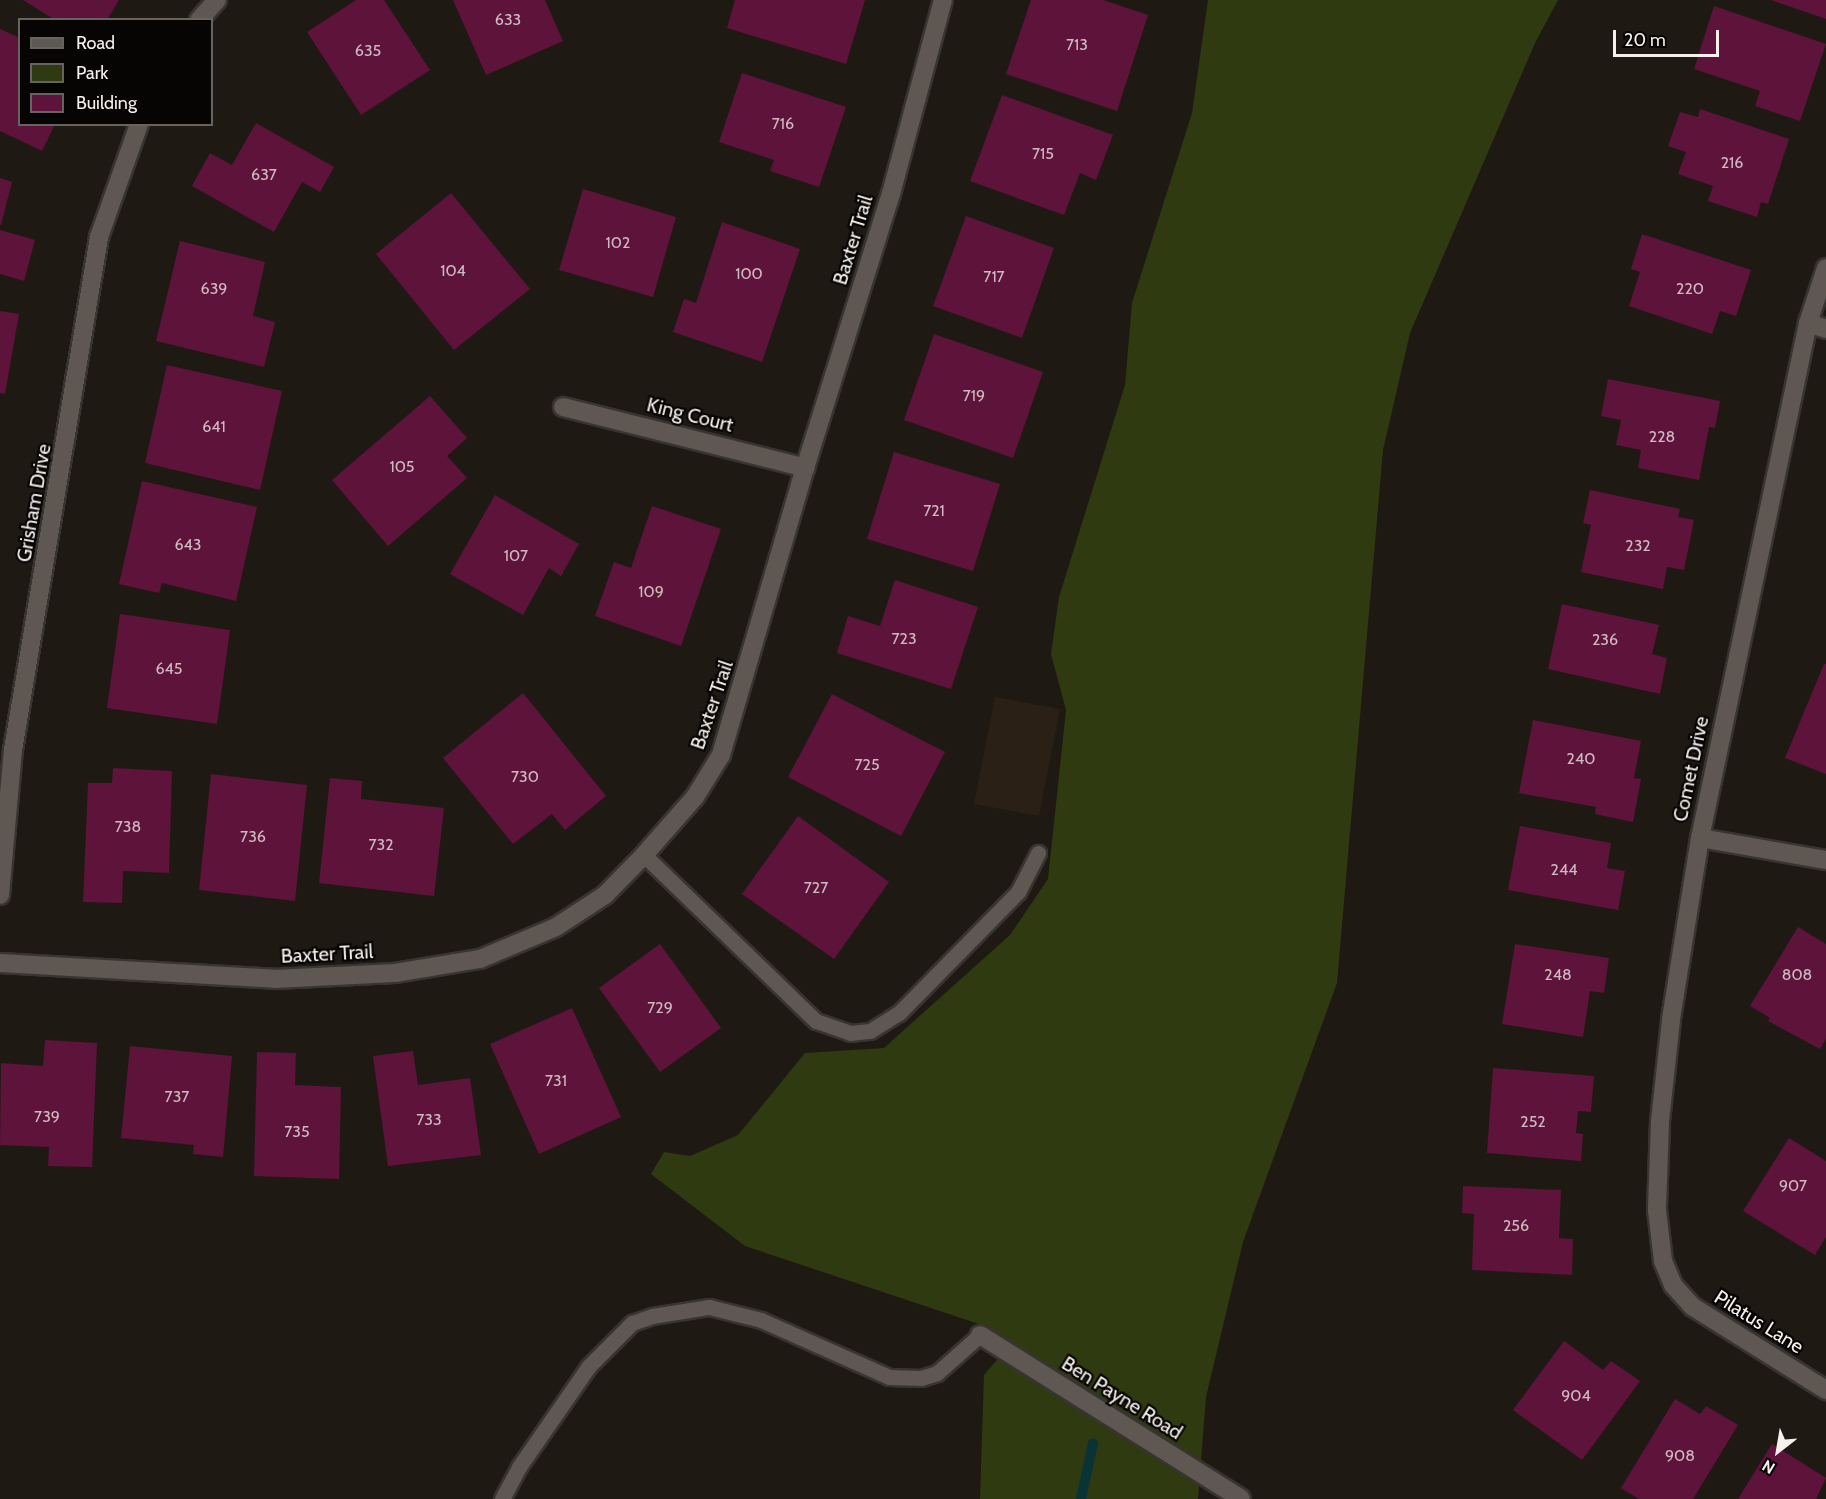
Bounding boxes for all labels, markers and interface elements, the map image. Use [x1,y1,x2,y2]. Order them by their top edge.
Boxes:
house number: 633 [495,10,521,30]
legend [18,18,213,126]
scale bar [1616,18,1722,56]
text: 20 m [1624,29,1666,51]
text: Road [76,32,115,54]
house number: 713 [1066,35,1088,55]
house number: 635 [355,41,381,61]
text: Park [76,62,108,84]
text: Building [76,92,137,114]
house number: 716 [772,114,794,134]
house number: 715 [1032,144,1054,164]
house number: 216 [1721,153,1743,173]
house number: 637 [251,165,277,185]
street label: Baxter Trail [828,192,878,288]
house number: 102 [606,233,630,253]
house number: 104 [440,261,466,281]
house number: 100 [735,264,763,284]
house number: 717 [983,267,1005,287]
house number: 639 [201,279,227,299]
house number: 220 [1676,279,1704,299]
house number: 719 [963,386,985,406]
street label: King Court [644,393,736,437]
house number: 641 [202,417,226,437]
house number: 228 [1649,427,1675,447]
street label: Grisham Drive [12,442,56,564]
house number: 105 [389,457,415,477]
house number: 721 [923,501,945,521]
house number: 643 [175,535,201,555]
house number: 232 [1625,536,1651,556]
house number: 107 [504,546,528,566]
house number: 109 [638,582,664,602]
house number: 723 [891,629,917,649]
house number: 236 [1592,630,1618,650]
street label: Baxter Trail [686,657,738,753]
house number: 645 [156,659,182,679]
street label: Comet Drive [1668,714,1714,824]
house number: 240 [1567,749,1595,769]
house number: 725 [854,755,880,775]
house number: 730 [511,767,539,787]
house number: 738 [115,817,141,837]
house number: 736 [240,827,266,847]
house number: 732 [368,835,394,855]
house number: 244 [1551,860,1577,880]
house number: 727 [804,878,828,898]
street label: Baxter Trail [280,940,374,968]
house number: 248 [1544,965,1572,985]
house number: 808 [1782,965,1812,985]
house number: 729 [647,998,673,1018]
house number: 731 [545,1071,567,1091]
house number: 737 [165,1087,189,1107]
house number: 739 [34,1107,60,1127]
house number: 733 [416,1110,442,1130]
house number: 252 [1520,1112,1546,1132]
house number: 735 [284,1122,310,1142]
house number: 907 [1779,1176,1807,1196]
house number: 256 [1503,1216,1529,1236]
street label: Pilatus Lane [1710,1285,1808,1359]
street label: Ben Payne Road [1057,1351,1187,1445]
house number: 904 [1561,1386,1591,1406]
north arrow [1748,1421,1808,1481]
house number: 908 [1665,1446,1695,1466]
text: N [1759,1456,1778,1478]

